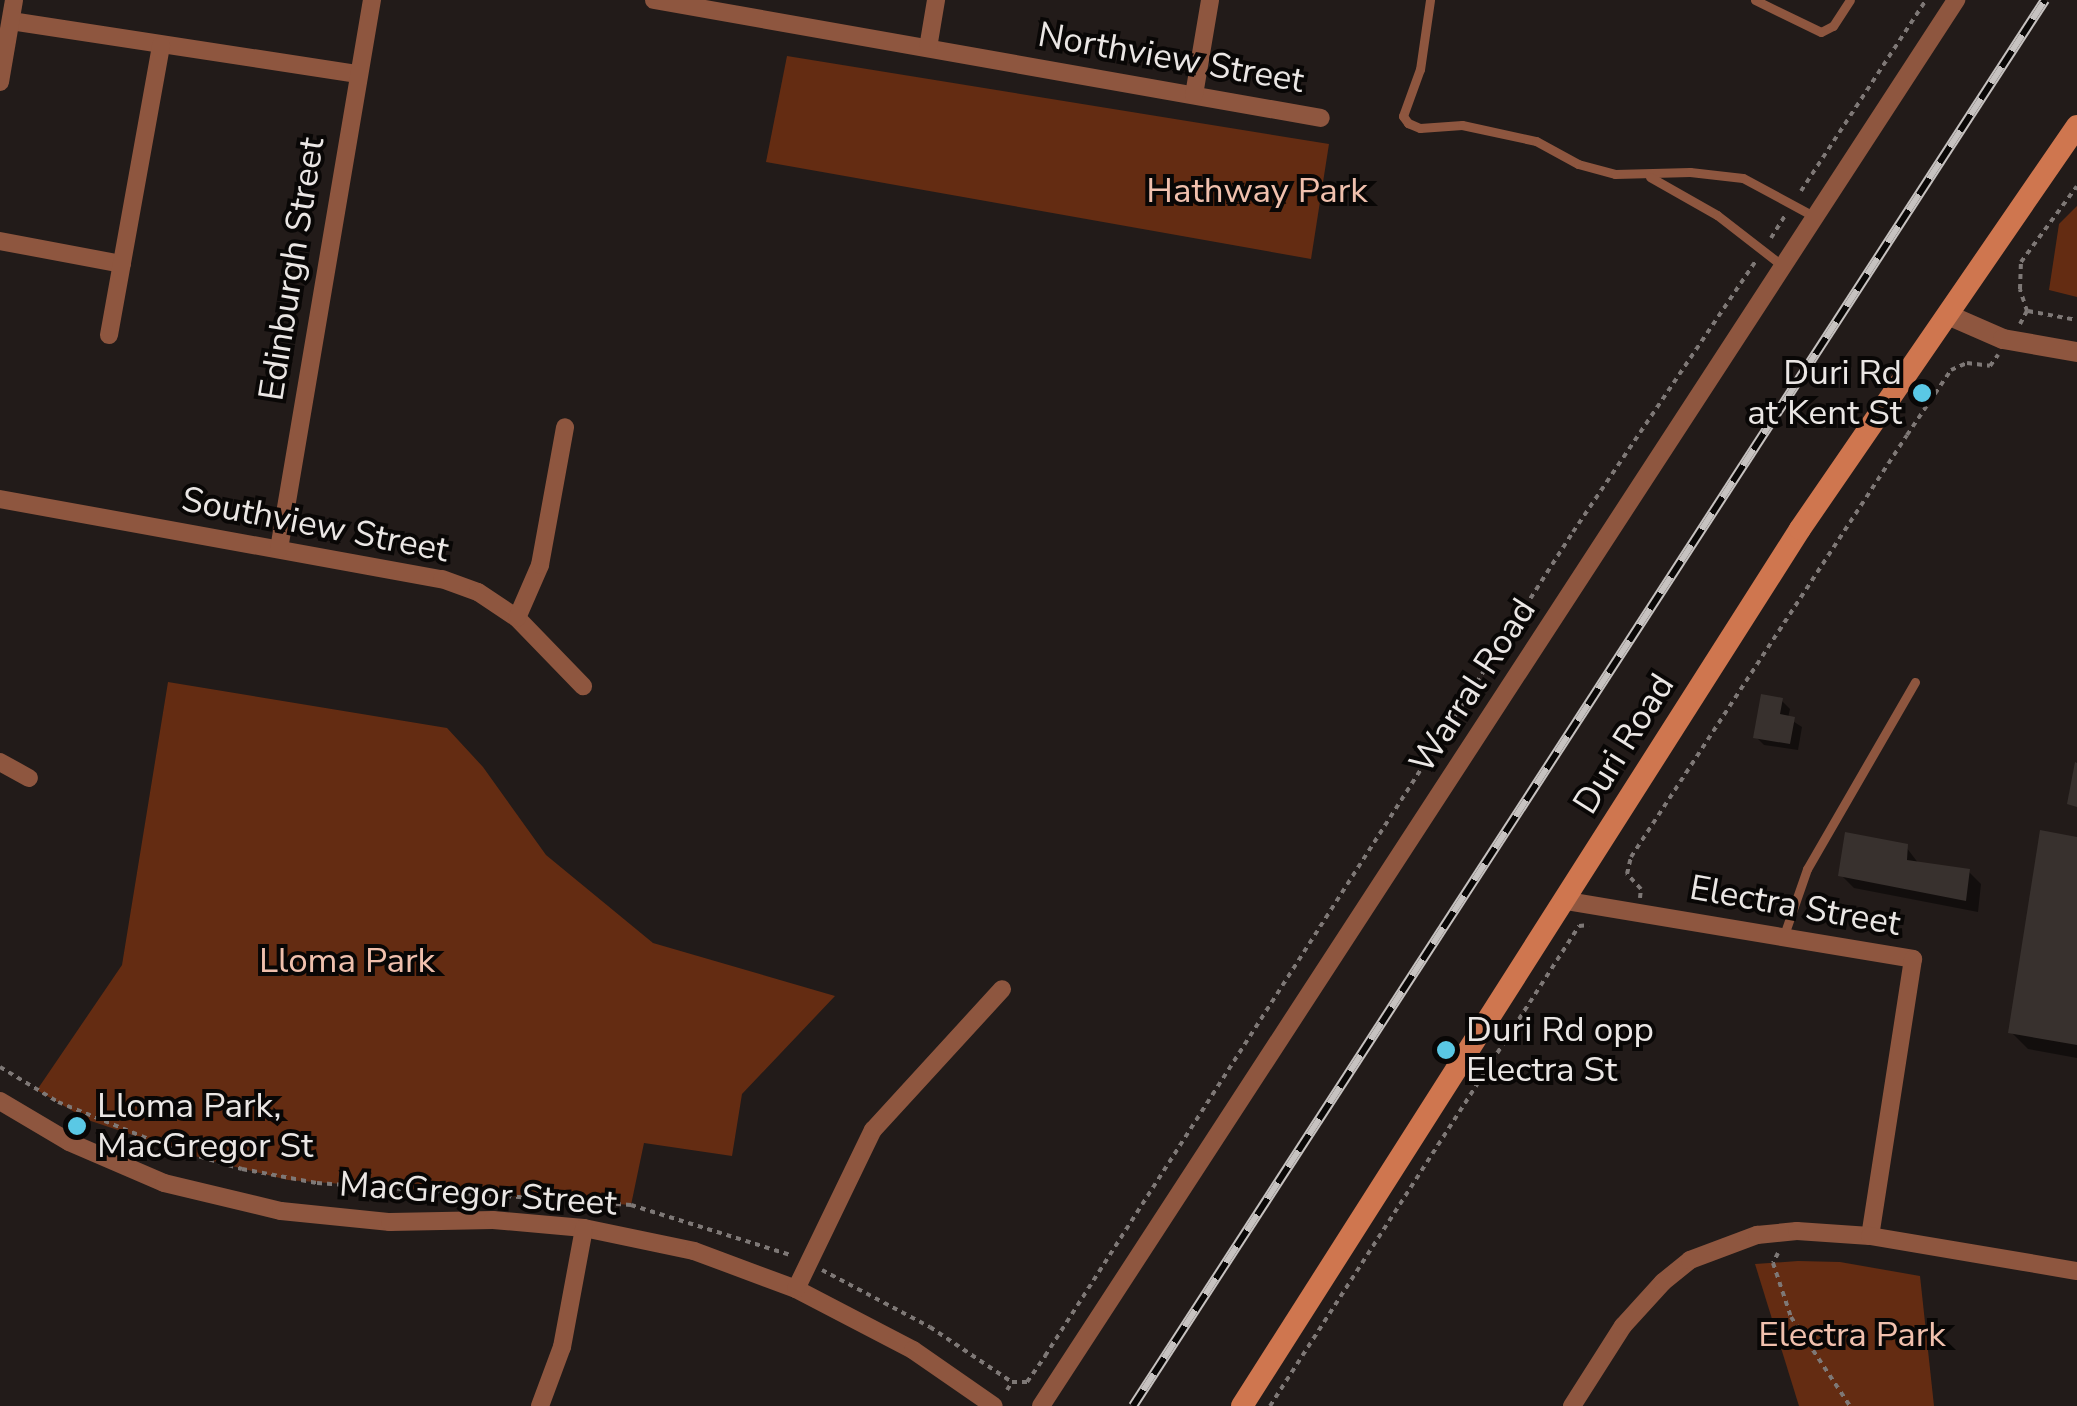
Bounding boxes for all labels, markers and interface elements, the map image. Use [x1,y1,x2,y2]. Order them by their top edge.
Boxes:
street label: Northview Street [1035,14,1307,102]
street label: Edinburgh Street [250,134,334,404]
park label: Hathway Park [1146,170,1368,212]
place label: Duri Rd at Kent St [1747,352,1902,434]
marker: Duri Rd at Kent St [1911,382,1933,404]
street label: Southview Street [178,479,452,571]
street label: Warral Road [1401,591,1545,781]
street label: Duri Road [1565,666,1683,822]
street label: Electra Street [1686,867,1904,945]
park label: Lloma Park [259,940,435,982]
place label: Duri Rd opp Electra St [1466,1009,1654,1091]
marker: Duri Rd opp Electra St [1435,1039,1457,1061]
place label: Lloma Park, MacGregor St [97,1085,313,1167]
marker: Lloma Park, MacGregor St [66,1115,88,1137]
street label: MacGregor Street [338,1163,618,1225]
park label: Electra Park [1758,1314,1946,1356]

